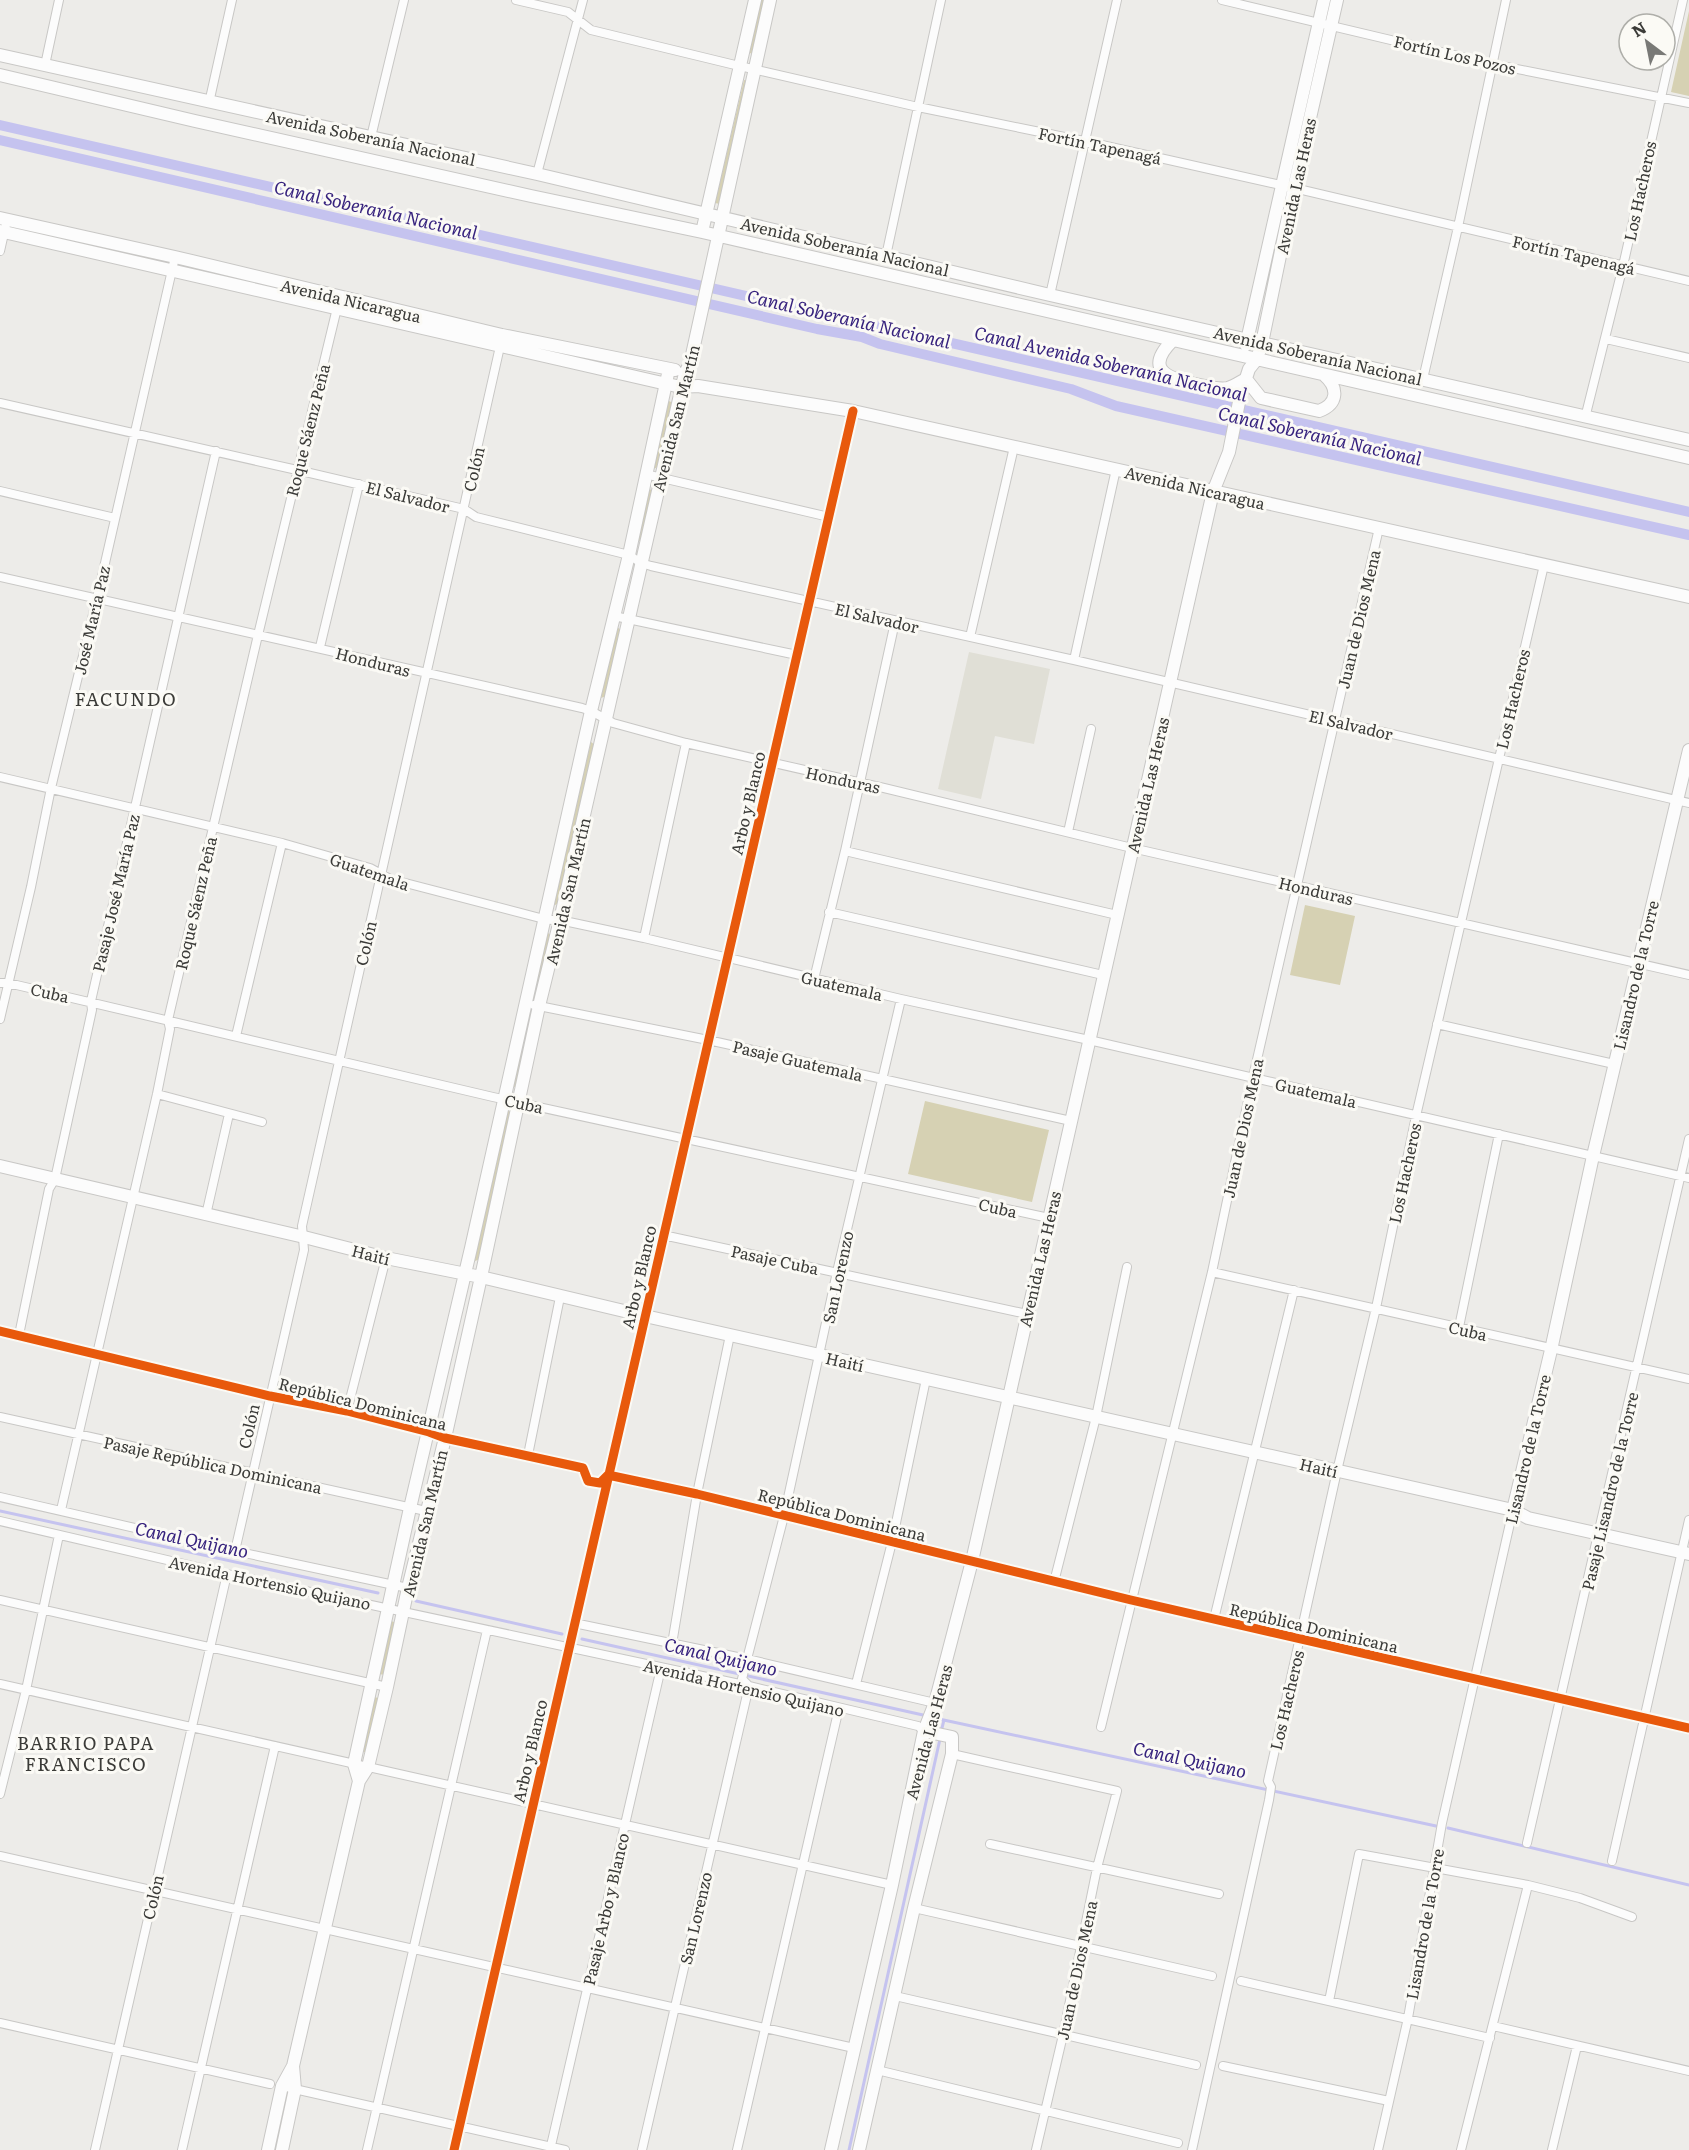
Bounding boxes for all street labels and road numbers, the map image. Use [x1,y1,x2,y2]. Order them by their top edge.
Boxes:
street label: Fortín Los Pozos [1392,28,1518,80]
street label: Avenida Soberanía Nacional [264,103,478,171]
street label: Avenida Las Heras [1269,116,1321,256]
street label: Fortín Tapenagá [1036,120,1164,170]
street label: Los Hacheros [1617,139,1661,243]
street label: Avenida Soberanía Nacional [738,210,952,282]
street label: Fortín Tapenagá [1510,228,1638,280]
street label: Avenida Nicaragua [278,272,424,328]
street label: Avenida Soberanía Nacional [1211,319,1425,391]
street label: Avenida San Martín [645,342,705,494]
street label: Roque Sáenz Peña [279,361,335,499]
street label: Colón [456,444,490,494]
street label: Avenida Nicaragua [1122,459,1268,515]
street label: El Salvador [364,474,453,518]
street label: Juan de Dios Mena [1330,547,1386,691]
street label: José María Paz [67,563,115,677]
street label: El Salvador [833,596,922,638]
street label: Honduras [333,640,413,682]
street label: Los Hacheros [1489,647,1535,751]
street label: El Salvador [1307,703,1396,745]
street label: Avenida Las Heras [1120,715,1174,855]
street label: Arbo y Blanco [723,749,771,857]
street label: Honduras [803,759,883,799]
street label: Pasaje José María Paz [85,812,145,974]
street label: Avenida San Martín [538,814,596,967]
street label: Roque Sáenz Peña [168,834,222,972]
street label: Guatemala [327,846,413,896]
street label: Honduras [1276,870,1356,910]
street label: Lisandro de la Torre [1606,898,1664,1052]
street label: Colón [348,918,382,968]
street label: Guatemala [799,964,885,1006]
street label: Cuba [28,976,72,1008]
street label: Pasaje Guatemala [730,1033,866,1087]
street label: Juan de Dios Mena [1215,1056,1269,1200]
street label: Guatemala [1273,1071,1359,1113]
street label: Cuba [502,1087,546,1119]
street label: Los Hacheros [1382,1121,1426,1225]
street label: Avenida Las Heras [1012,1189,1066,1329]
street label: Cuba [976,1191,1020,1223]
street label: Arbo y Blanco [614,1223,662,1331]
street label: San Lorenzo [815,1228,859,1326]
street label: Haití [349,1238,393,1270]
street label: Pasaje Cuba [729,1238,822,1280]
street label: Cuba [1446,1314,1490,1346]
street label: Haití [823,1345,867,1377]
street label: República Dominicana [276,1370,450,1436]
street label: Lisandro de la Torre [1498,1372,1556,1526]
street label: Pasaje Lisandro de la Torre [1574,1389,1644,1593]
street label: Colón [231,1401,265,1451]
street label: Pasaje República Dominicana [101,1429,325,1499]
street label: Avenida San Martín [395,1446,453,1599]
street label: Haití [1297,1451,1341,1483]
street label: República Dominicana [755,1481,929,1547]
street label: Avenida Hortensio Quijano [167,1549,373,1615]
street label: República Dominicana [1227,1596,1401,1658]
street label: Los Hacheros [1263,1648,1309,1752]
street label: Avenida Hortensio Quijano [641,1652,847,1722]
street label: Avenida Las Heras [898,1662,958,1802]
street label: Arbo y Blanco [505,1697,553,1805]
street label: Pasaje Arbo y Blanco [576,1830,634,1988]
street label: Lisandro de la Torre [1399,1847,1449,2001]
street label: San Lorenzo [673,1869,717,1967]
street label: Colón [135,1872,169,1922]
street label: Juan de Dios Mena [1049,1898,1103,2042]

